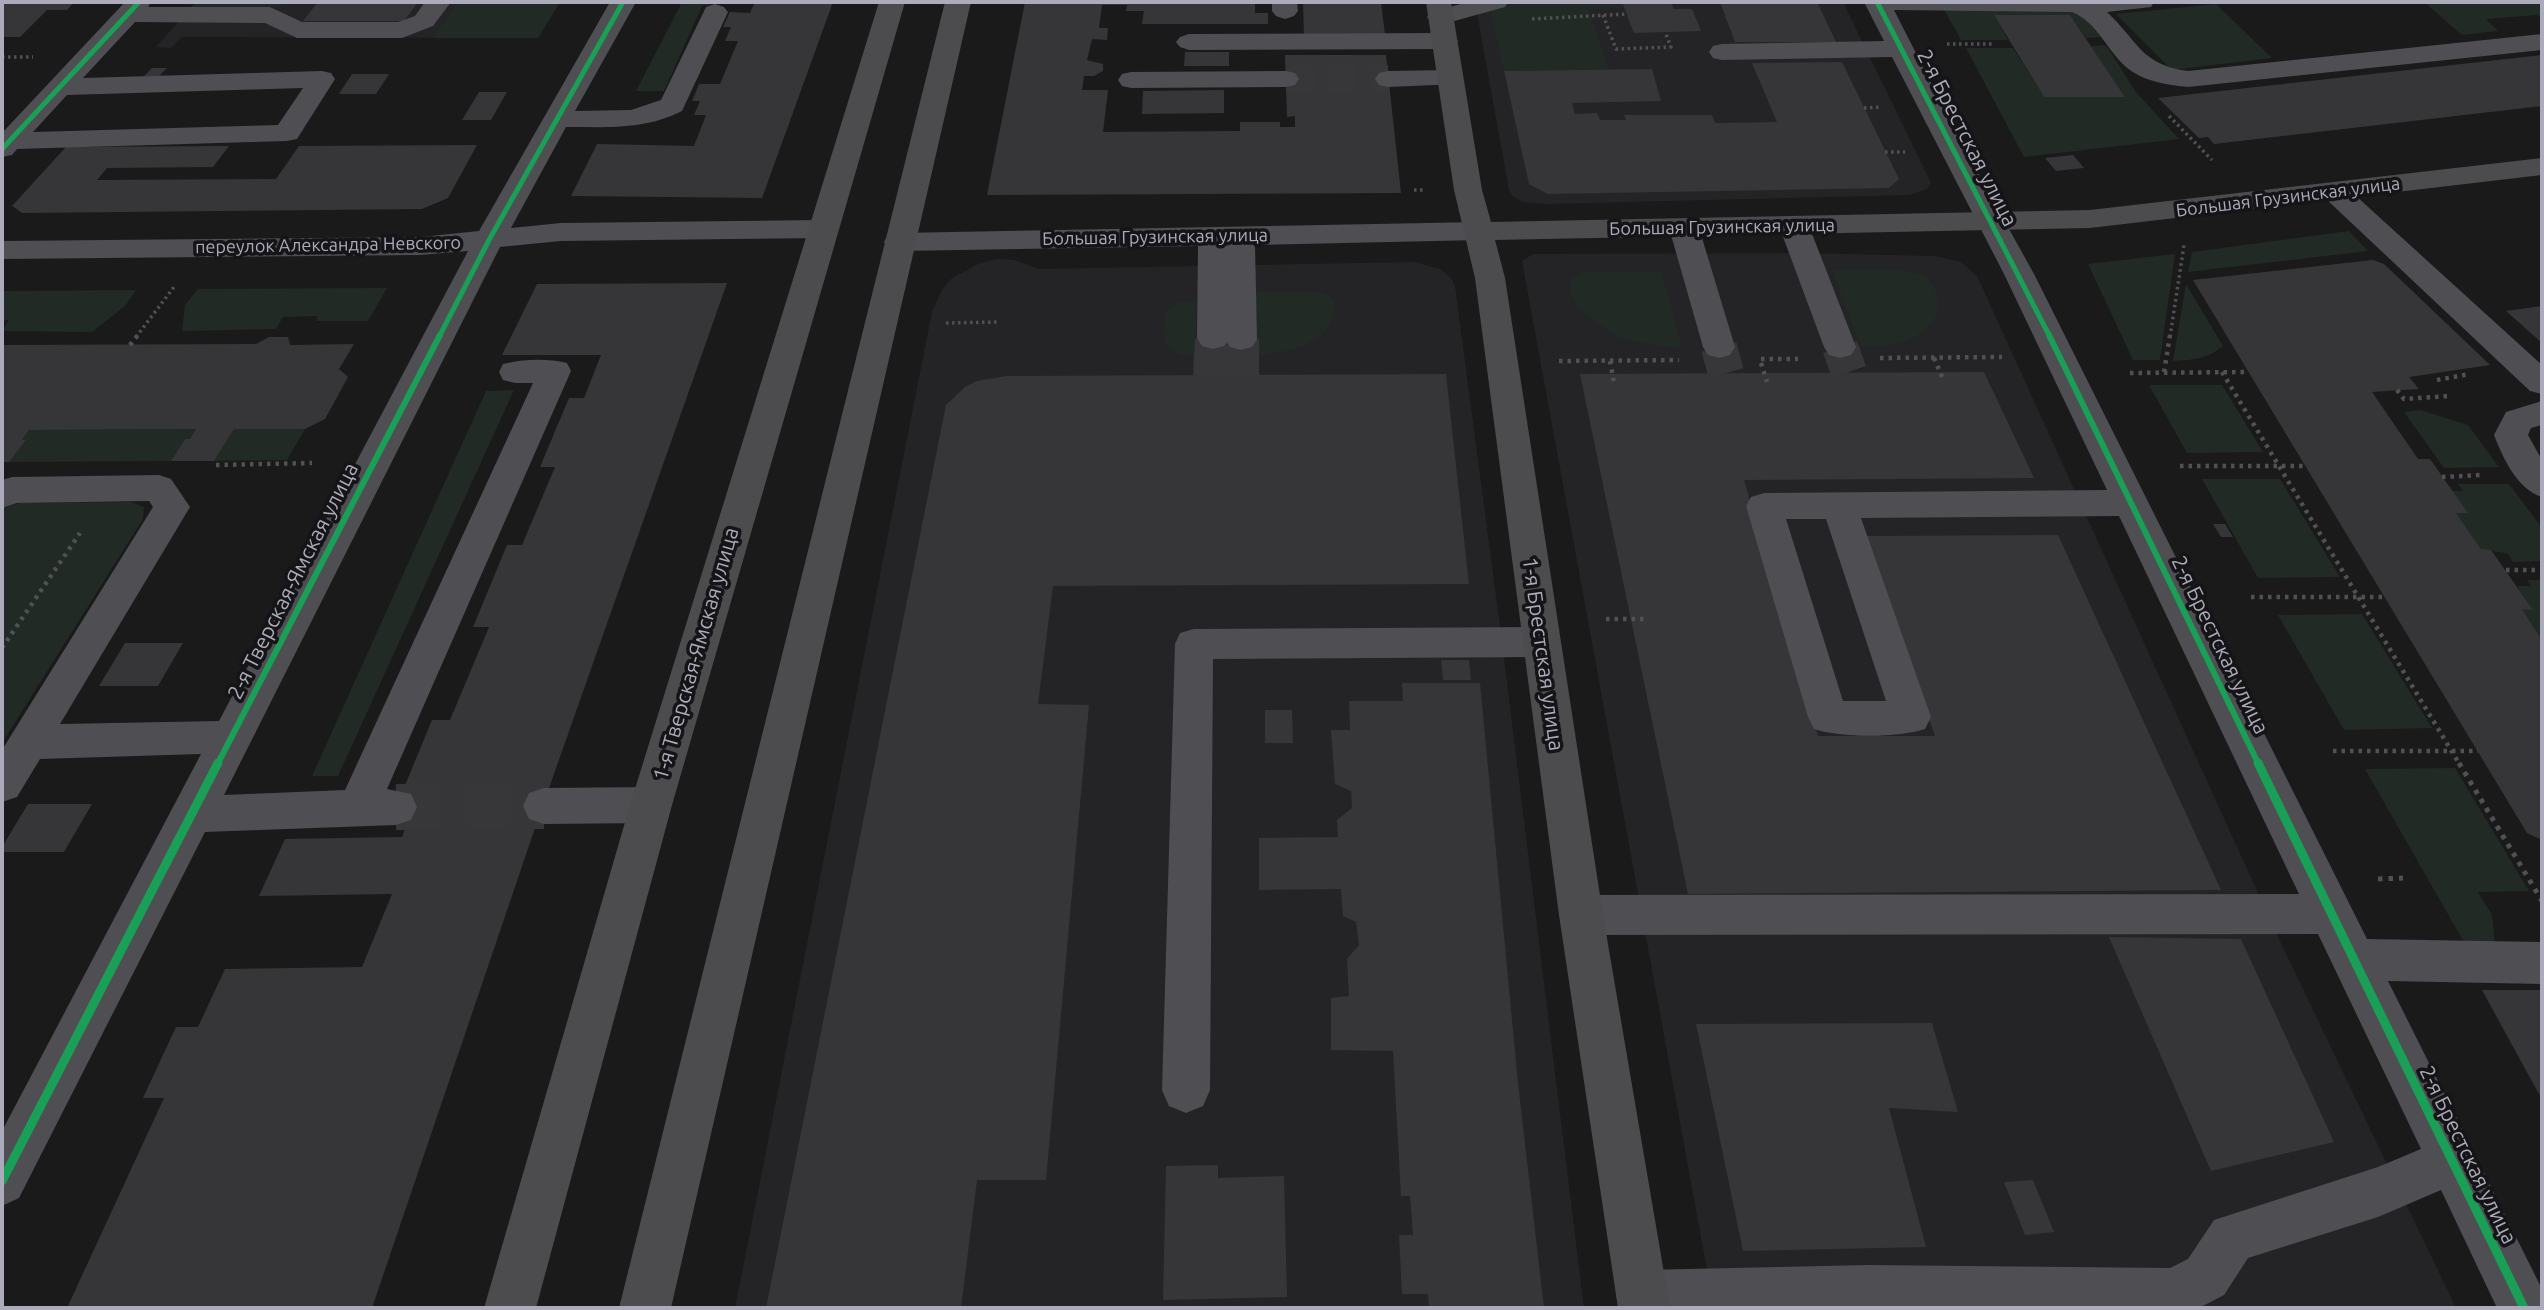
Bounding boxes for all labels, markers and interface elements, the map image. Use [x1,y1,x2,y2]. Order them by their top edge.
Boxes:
street label: 2-я Брестская улица [1911,45,2023,231]
street label: Большая Грузинская улица [2175,173,2401,221]
street label: Большая Грузинская улица [1609,214,1835,240]
street label: Большая Грузинская улица [1042,224,1268,250]
street label: переулок Александра Невского [195,232,461,258]
street label: 2-я Тверская-Ямская улица [222,459,364,703]
street label: 1-я Тверская-Ямская улица [648,525,744,783]
street label: 2-я Брестская улица [2166,552,2274,738]
street label: 1-я Брестская улица [1517,556,1569,752]
street label: 2-я Брестская улица [2414,1062,2522,1248]

